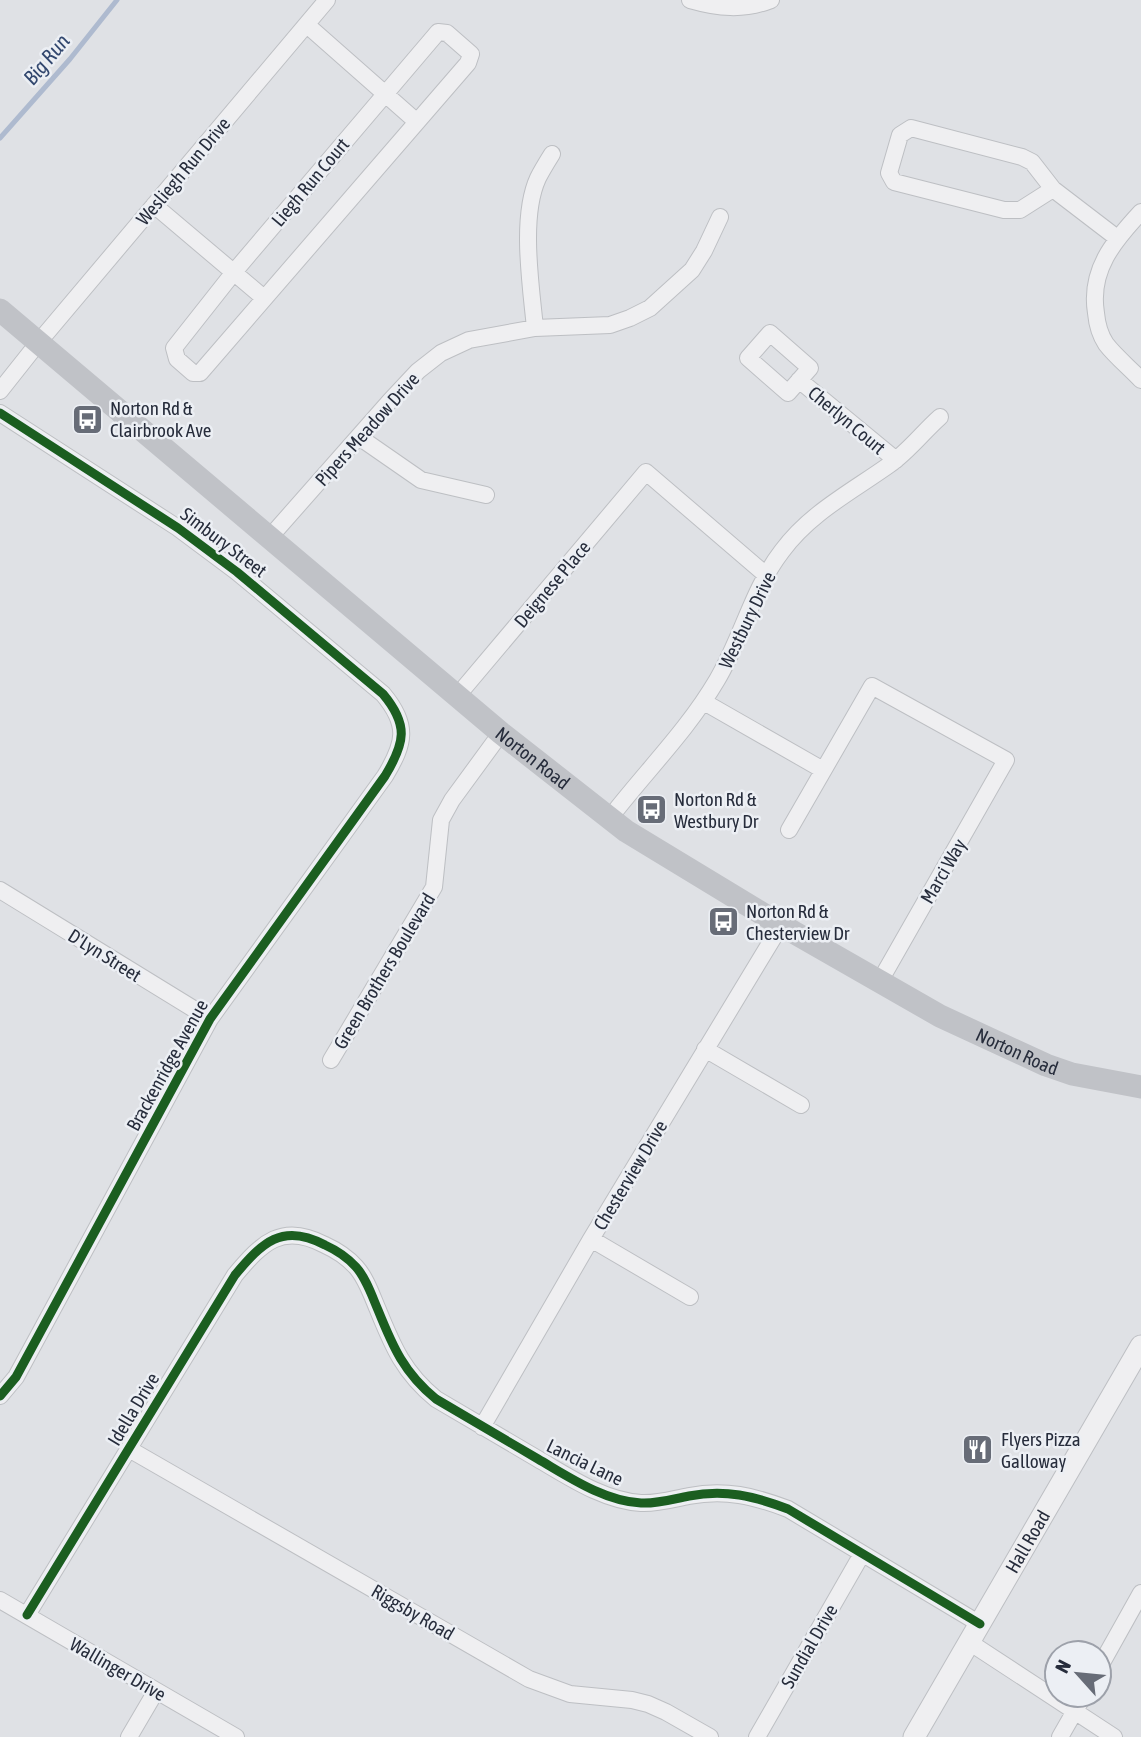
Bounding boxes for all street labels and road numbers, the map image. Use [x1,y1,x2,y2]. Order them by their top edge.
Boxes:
street label: Wesliegh Run Drive [132,113,234,229]
street label: Liegh Run Court [267,133,353,231]
street label: Pipers Meadow Drive [310,368,424,490]
street label: Cherlyn Court [804,381,890,459]
street label: Simbury Street [177,503,271,581]
street label: Deignese Place [509,536,595,632]
street label: Westbury Drive [714,568,780,672]
street label: Norton Road [491,722,574,794]
street label: Marci Way [916,835,970,907]
street label: Green Brothers Boulevard [329,889,439,1053]
street label: D'Lyn Street [64,924,146,986]
street label: Brackenridge Avenue [122,996,212,1134]
street label: Norton Road [973,1023,1061,1079]
street label: Chesterview Drive [589,1116,671,1234]
street label: Idella Drive [103,1369,163,1449]
street label: Lancia Lane [543,1434,627,1490]
street label: Hall Road [1001,1506,1054,1577]
street label: Riggsby Road [368,1579,458,1645]
street label: Sundial Drive [776,1600,842,1692]
street label: Wallinger Drive [66,1633,170,1705]

